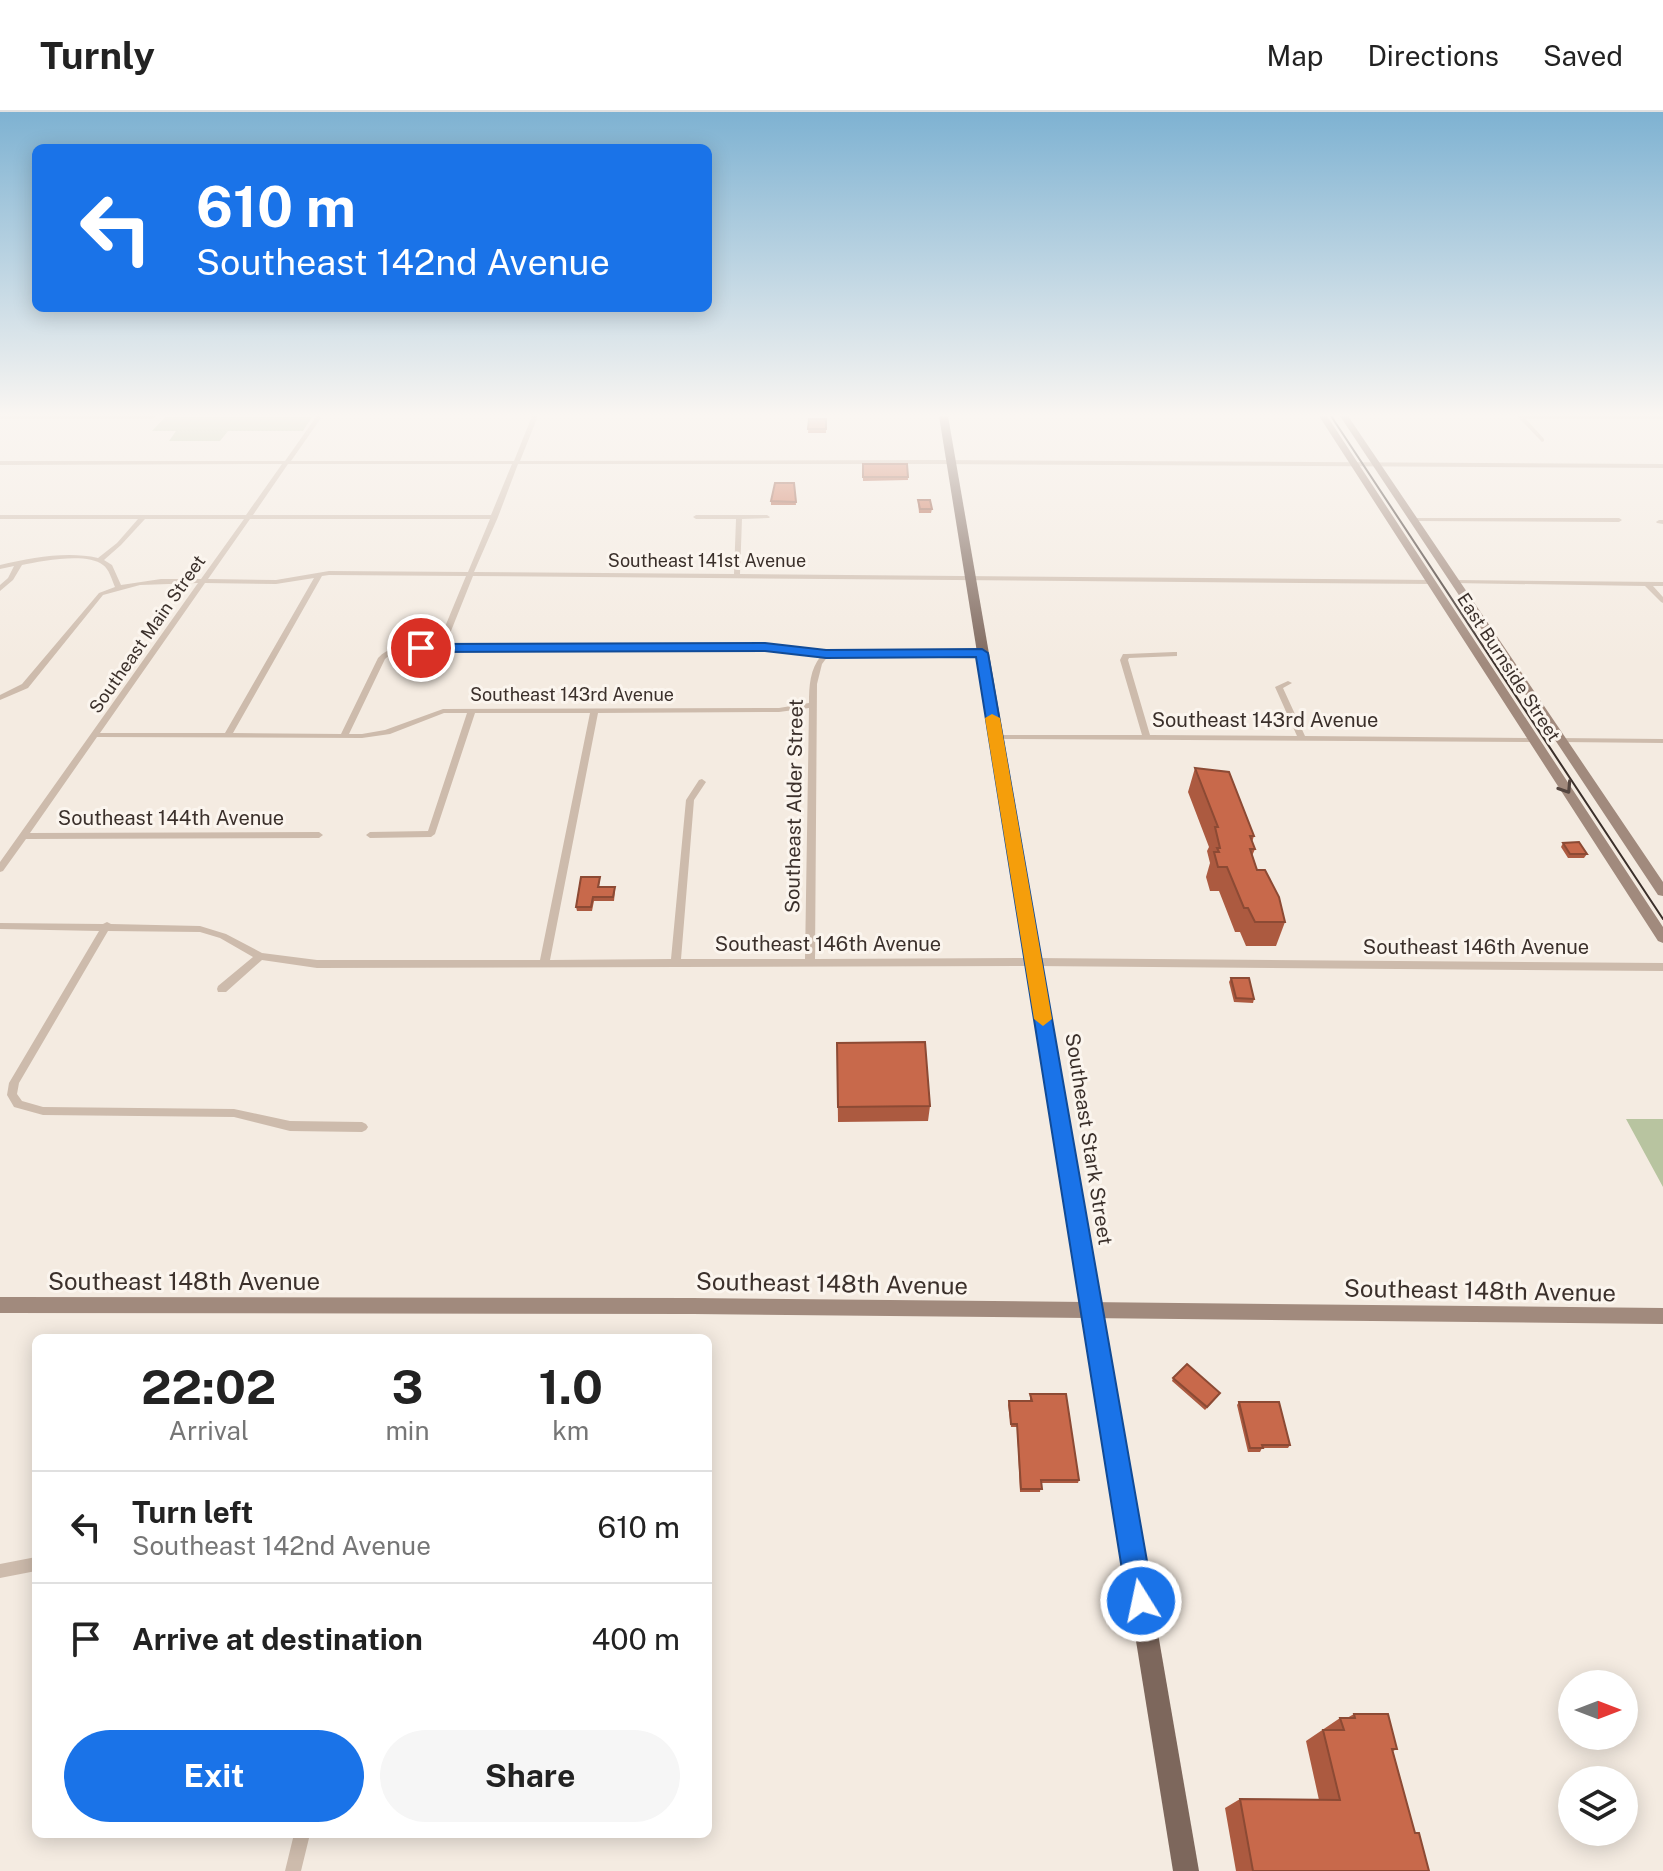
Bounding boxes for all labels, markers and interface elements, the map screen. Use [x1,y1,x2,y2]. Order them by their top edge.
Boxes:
text: Turnly [40,33,155,78]
text: Map [1267,39,1323,72]
text: Directions [1367,39,1499,72]
text: Saved [1543,39,1623,72]
text: 610 m [196,174,356,240]
icon: left [64,176,168,280]
text: Southeast 142nd Avenue [196,241,610,283]
street label: Southeast 141st Avenue [608,550,806,571]
street label: Southeast Main Street [84,551,210,717]
street label: East Burnside Street [1453,589,1565,745]
pin [387,614,455,682]
icon: arrive [399,626,443,670]
street label: Southeast 143rd Avenue [470,684,674,705]
street label: Southeast Alder Street [780,699,808,913]
street label: Southeast 143rd Avenue [1152,708,1378,732]
one-way arrow [1556,780,1571,794]
street label: Southeast 144th Avenue [58,806,284,830]
street label: Southeast 146th Avenue [715,932,941,956]
street label: Southeast 146th Avenue [1363,935,1589,959]
street label: Southeast Stark Street [1060,1031,1118,1247]
street label: Southeast 148th Avenue [48,1267,320,1295]
street label: Southeast 148th Avenue [696,1267,968,1299]
street label: Southeast 148th Avenue [1344,1274,1616,1306]
text: 22:02 [141,1358,276,1415]
text: 3 [391,1358,423,1415]
text: 1.0 [539,1358,603,1415]
text: Arrival [169,1415,249,1446]
text: min [385,1415,429,1446]
text: km [552,1415,589,1446]
text: Turn left [132,1494,253,1530]
icon: left [64,1505,108,1549]
text: 610 m [598,1509,680,1545]
text: Southeast 142nd Avenue [132,1530,431,1561]
position arrow [1099,1559,1183,1643]
icon: arrive [64,1617,108,1661]
text: Arrive at destination [132,1621,423,1657]
text: 400 m [591,1621,680,1657]
north arrow [1558,1670,1638,1750]
map controls [1558,1670,1638,1846]
button: Exit [64,1730,364,1822]
button: Share [380,1730,680,1822]
button: layers [1558,1766,1638,1846]

